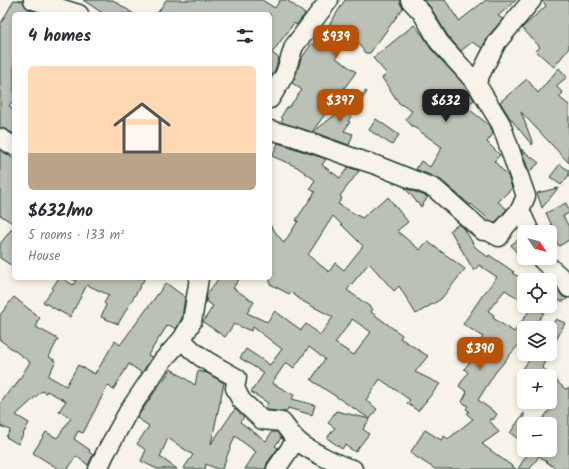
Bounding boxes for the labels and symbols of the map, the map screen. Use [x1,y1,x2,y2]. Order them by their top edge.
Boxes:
pin: $939 [312,25,360,59]
pin: $397 [316,89,364,123]
pin: $632 [422,89,470,123]
north arrow [517,225,557,265]
pin: $390 [456,337,504,371]

